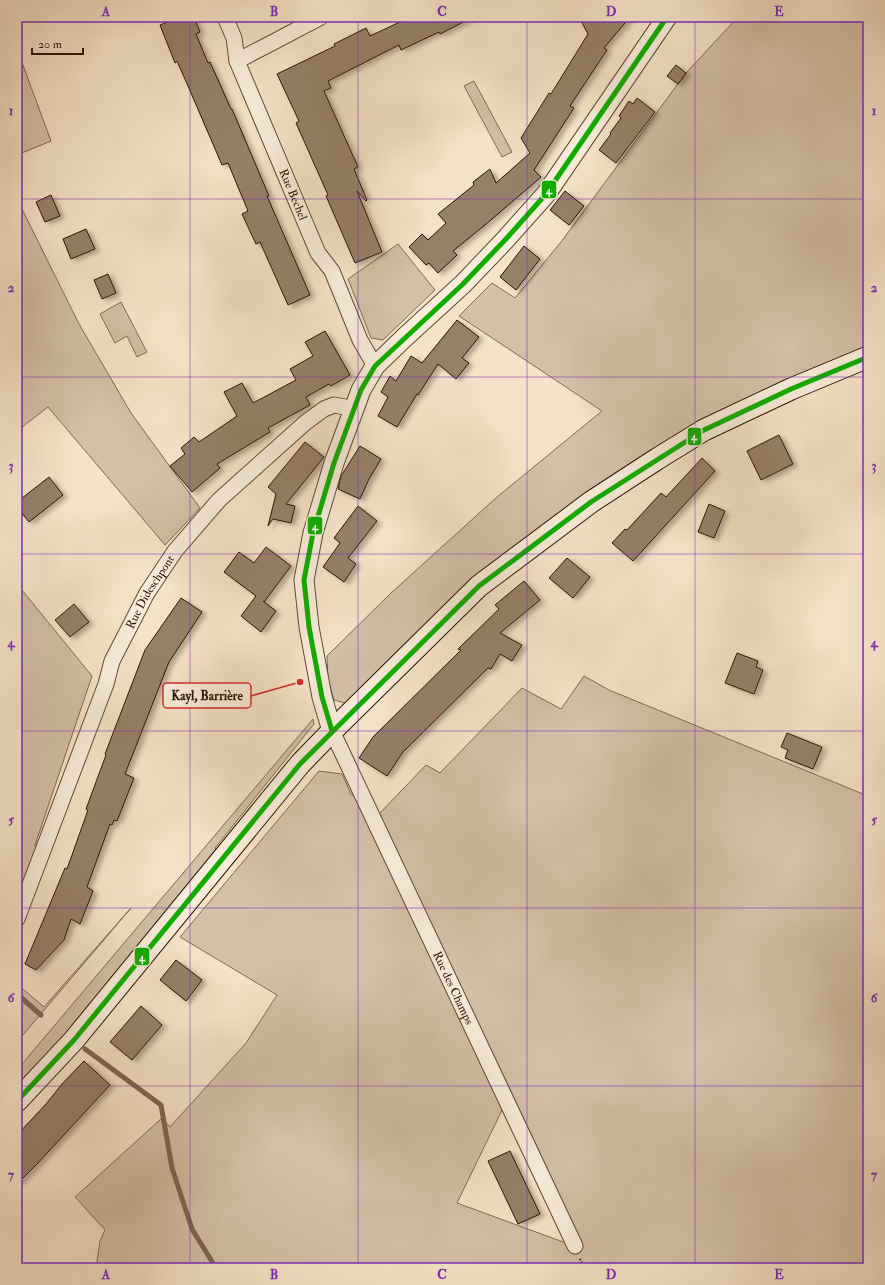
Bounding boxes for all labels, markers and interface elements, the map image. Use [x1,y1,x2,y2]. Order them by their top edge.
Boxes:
text: A [101,4,111,20]
text: B [270,4,278,20]
text: C [437,4,447,20]
text: D [606,4,617,20]
text: E [774,4,784,20]
scale bar [32,30,83,56]
text: 20 m [38,37,63,52]
text: 1 [9,103,14,119]
text: 1 [872,103,877,119]
street label: Rue Bechel [275,167,310,223]
line badge: 4 [541,180,557,199]
text: 4 [545,184,553,198]
text: 2 [8,280,15,296]
text: 2 [871,280,878,296]
line badge: 4 [687,427,702,446]
text: 4 [690,430,698,444]
text: 3 [9,458,14,474]
text: 3 [872,458,877,474]
line badge: 4 [307,516,323,535]
text: 4 [311,520,319,534]
street label: Rue Dideschpont [123,552,178,631]
text: 4 [6,635,15,651]
text: 4 [869,635,878,651]
callout: Kayl, Barrière [163,683,251,708]
text: Kayl, Barrière [171,688,243,705]
text: 5 [8,812,14,828]
text: 5 [871,812,877,828]
line badge: 4 [134,947,150,966]
street label: Rue des Champs [429,949,476,1027]
text: 4 [138,951,146,965]
text: 6 [8,990,16,1006]
text: 6 [871,990,879,1006]
text: 7 [8,1167,15,1183]
text: 7 [871,1167,878,1183]
text: A [101,1267,111,1283]
text: B [270,1267,278,1283]
text: C [437,1267,447,1283]
text: D [606,1267,617,1283]
text: E [774,1267,784,1283]

